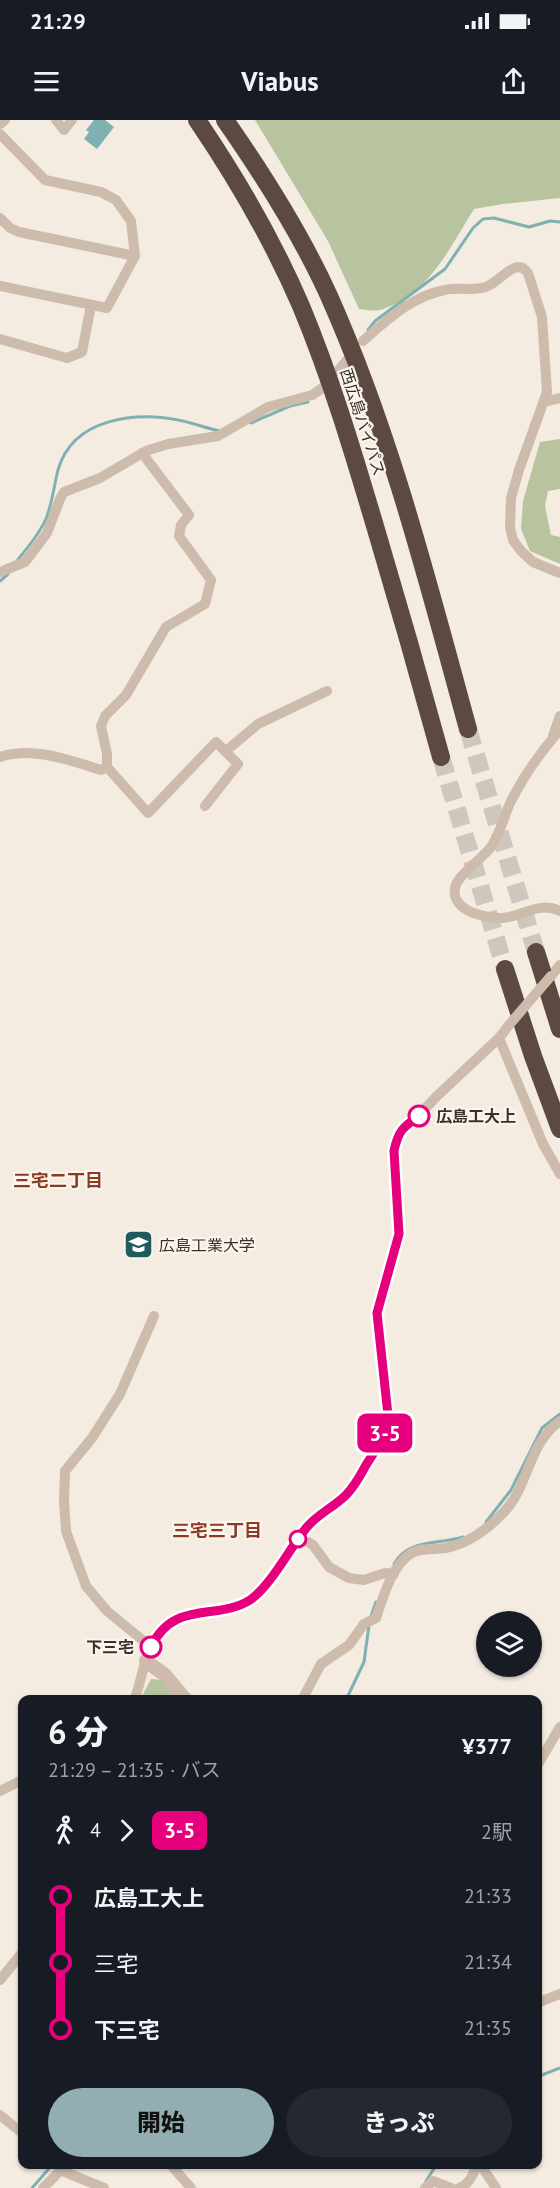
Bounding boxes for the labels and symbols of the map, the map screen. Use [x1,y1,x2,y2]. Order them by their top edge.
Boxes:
street label: 西広島バイパス [336,366,390,478]
marker: 広島工大上 [408,1105,430,1127]
place label: 広島工大上 [436,1106,516,1126]
district label: 三宅二丁目 [13,1169,103,1192]
school or university icon: 広島工業大学 [122,1229,154,1261]
place label: 広島工業大学 [159,1235,255,1255]
line badge: 3-5 [350,1414,420,1452]
district label: 三宅三丁目 [172,1519,262,1542]
unlabelled marker [289,1530,307,1548]
marker: 下三宅 [140,1636,162,1658]
place label: 下三宅 [86,1637,134,1657]

